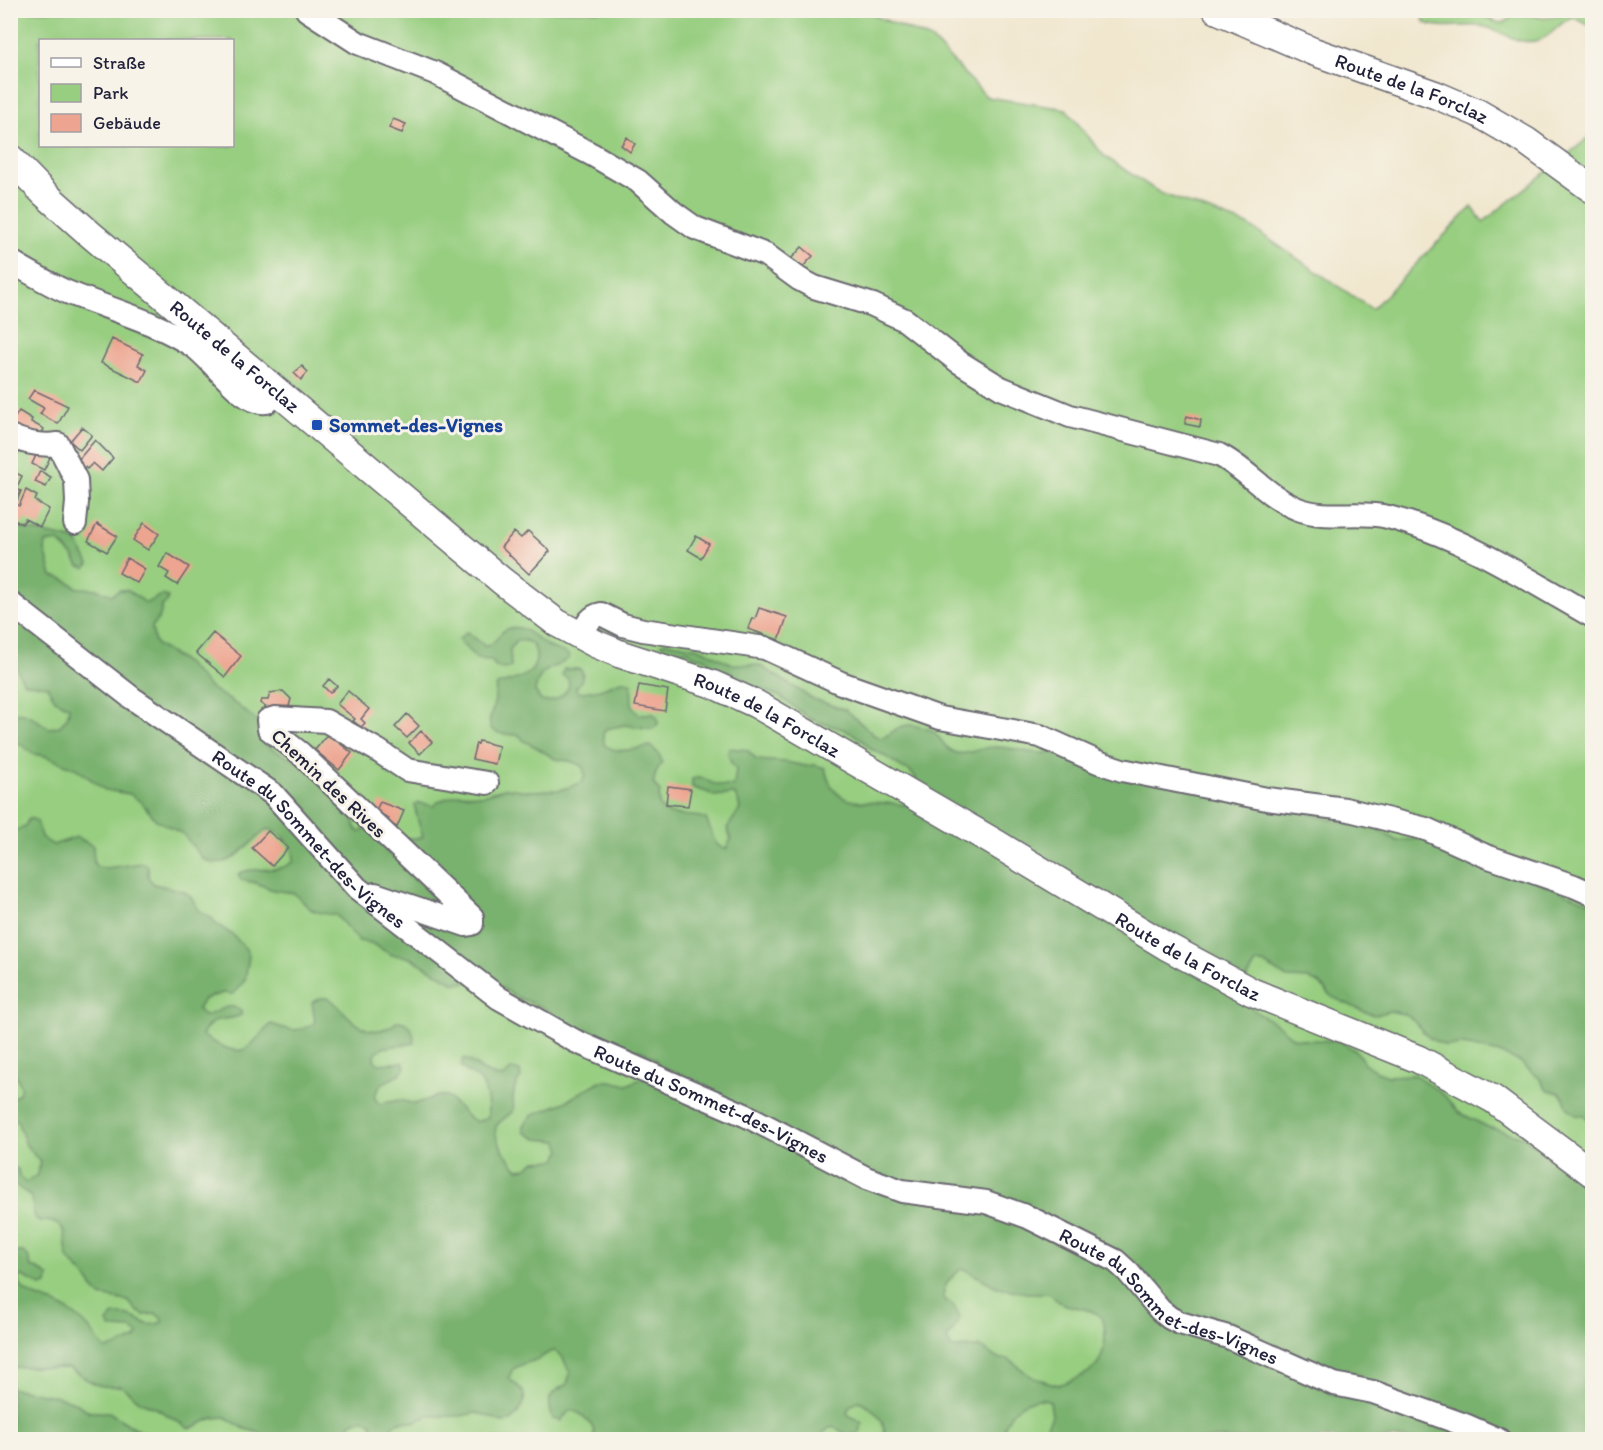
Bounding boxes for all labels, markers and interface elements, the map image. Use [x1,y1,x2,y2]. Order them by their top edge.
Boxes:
legend [39,39,234,147]
street label: Route de la Forclaz [1332,48,1494,129]
text: Straße [93,52,146,74]
text: Park [93,82,128,104]
text: Gebäude [93,112,161,134]
street label: Route de la Forclaz [165,295,305,418]
place label: Sommet-des-Vignes [329,413,503,438]
marker: Sommet-des-Vignes [310,418,324,432]
street label: Route de la Forclaz [691,667,845,763]
street label: Chemin des Rives [266,723,392,843]
street label: Route du Sommet-des-Vignes [208,744,411,933]
street label: Route de la Forclaz [1111,906,1264,1006]
street label: Route du Sommet-des-Vignes [590,1039,832,1168]
street label: Route du Sommet-des-Vignes [1055,1223,1282,1370]

